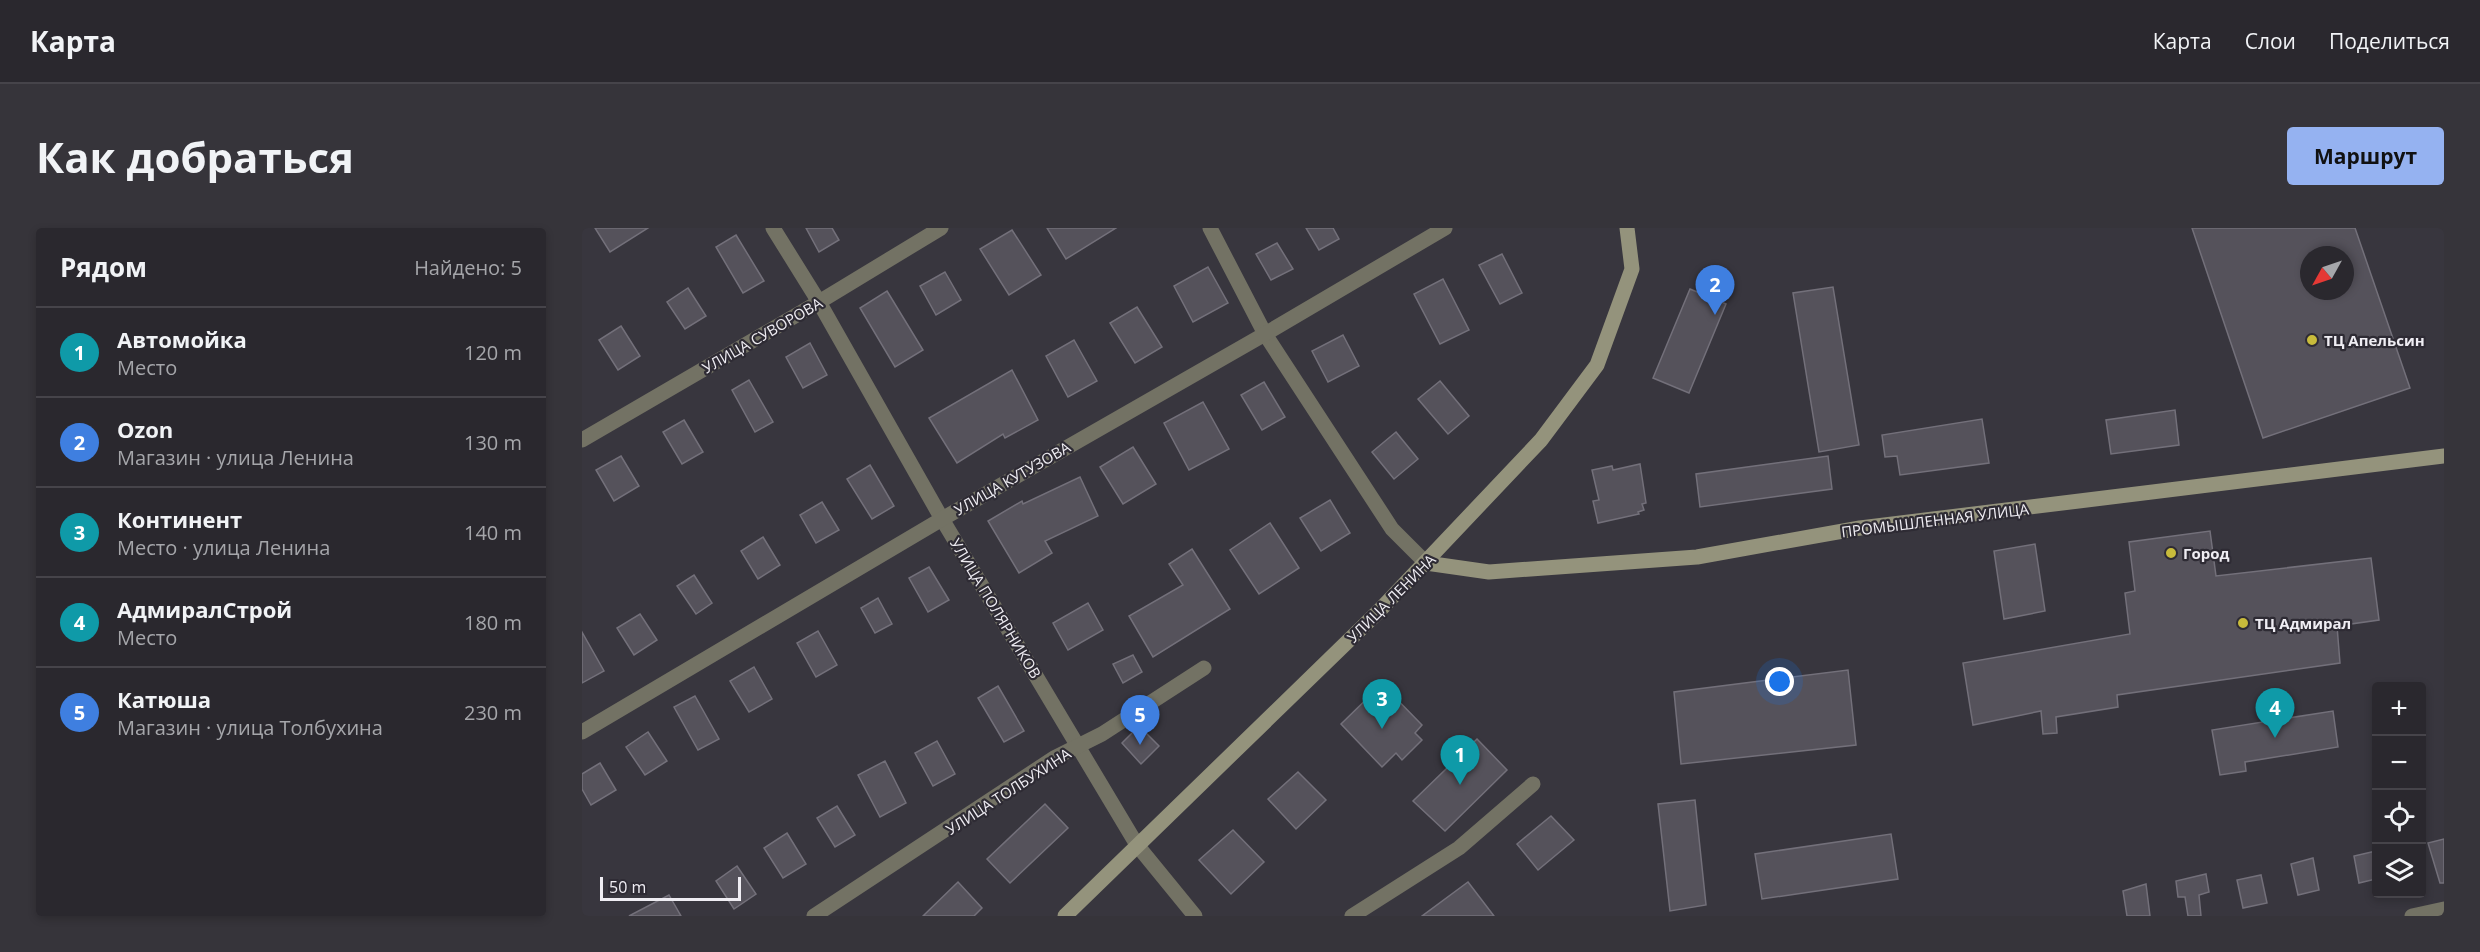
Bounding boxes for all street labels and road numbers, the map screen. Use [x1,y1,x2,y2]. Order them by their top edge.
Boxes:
street label: УЛИЦА СУВОРОВА [698,292,826,378]
street label: УЛИЦА КУТУЗОВА [950,436,1074,519]
street label: ПРОМЫШЛЕННАЯ УЛИЦА [1840,498,2030,541]
street label: УЛИЦА ПОЛЯРНИКОВ [946,534,1046,682]
street label: УЛИЦА ЛЕНИНА [1342,549,1440,647]
street label: УЛИЦА ТОЛБУХИНА [942,743,1075,839]

